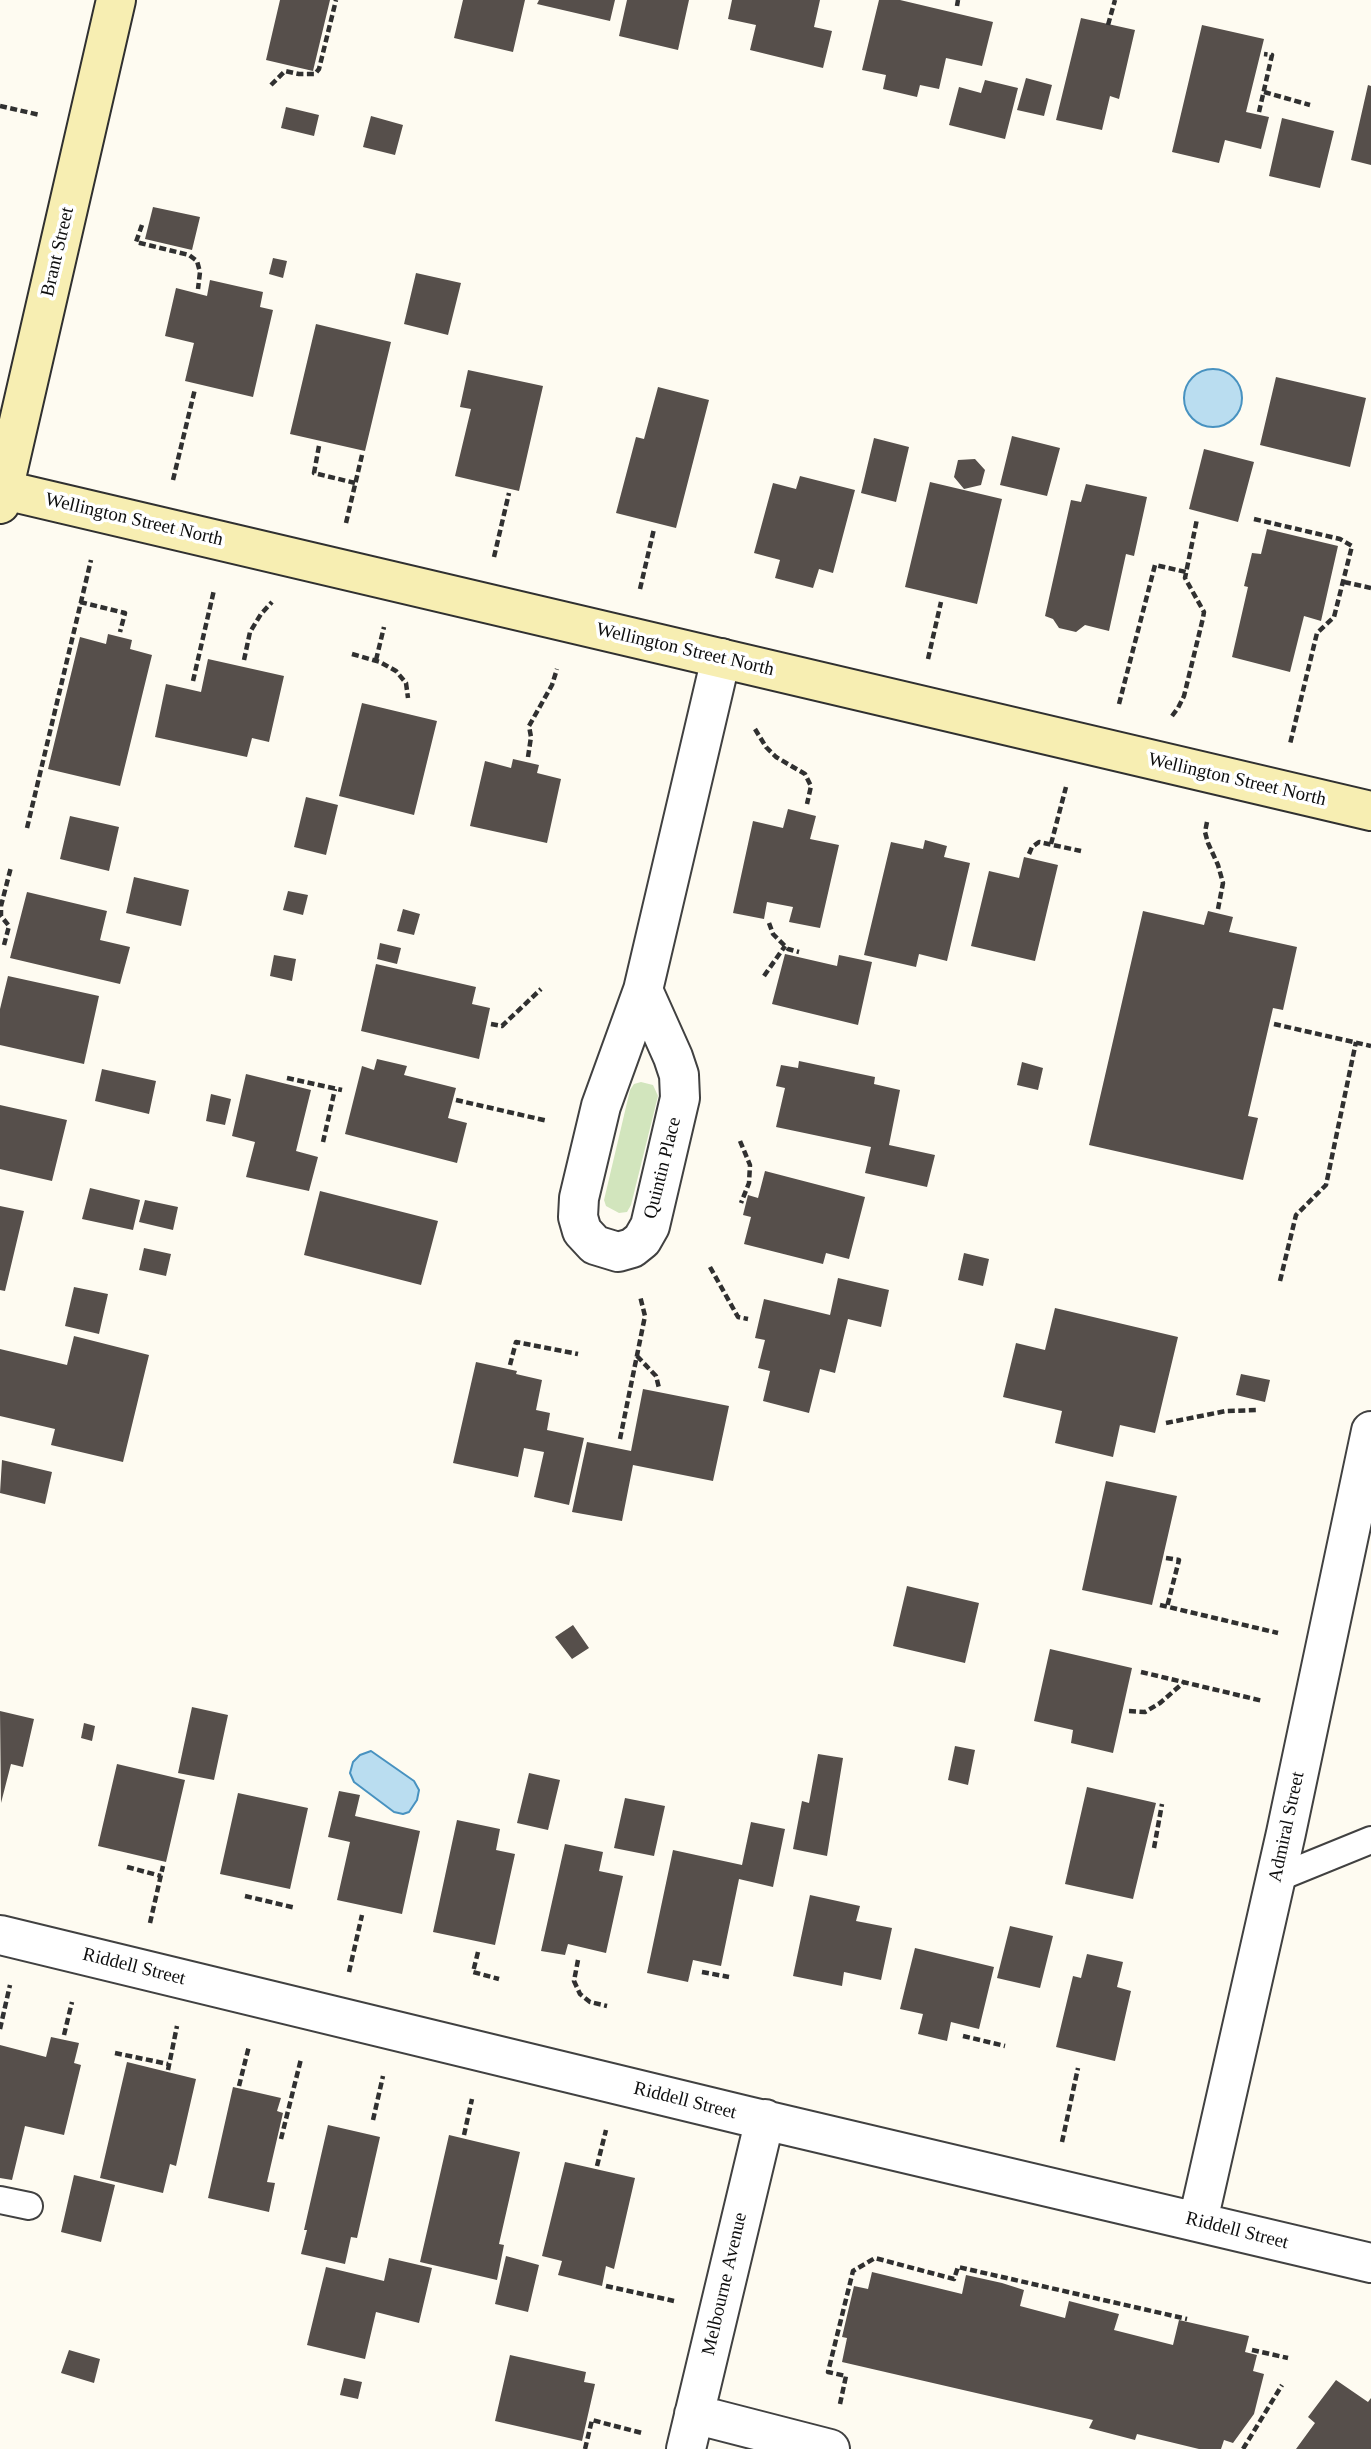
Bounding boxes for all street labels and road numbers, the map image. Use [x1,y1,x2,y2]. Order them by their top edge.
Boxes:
street label: Brant Street [37,205,79,299]
street label: Wellington Street North [43,488,225,552]
street label: Wellington Street North [594,618,776,682]
street label: Wellington Street North [1146,748,1328,812]
street label: Quintin Place [639,1115,687,1221]
street label: Admiral Street [1264,1770,1310,1884]
street label: Riddell Street [80,1943,188,1991]
street label: Riddell Street [631,2077,739,2125]
street label: Riddell Street [1183,2207,1291,2255]
street label: Melbourne Avenue [697,2210,753,2358]

